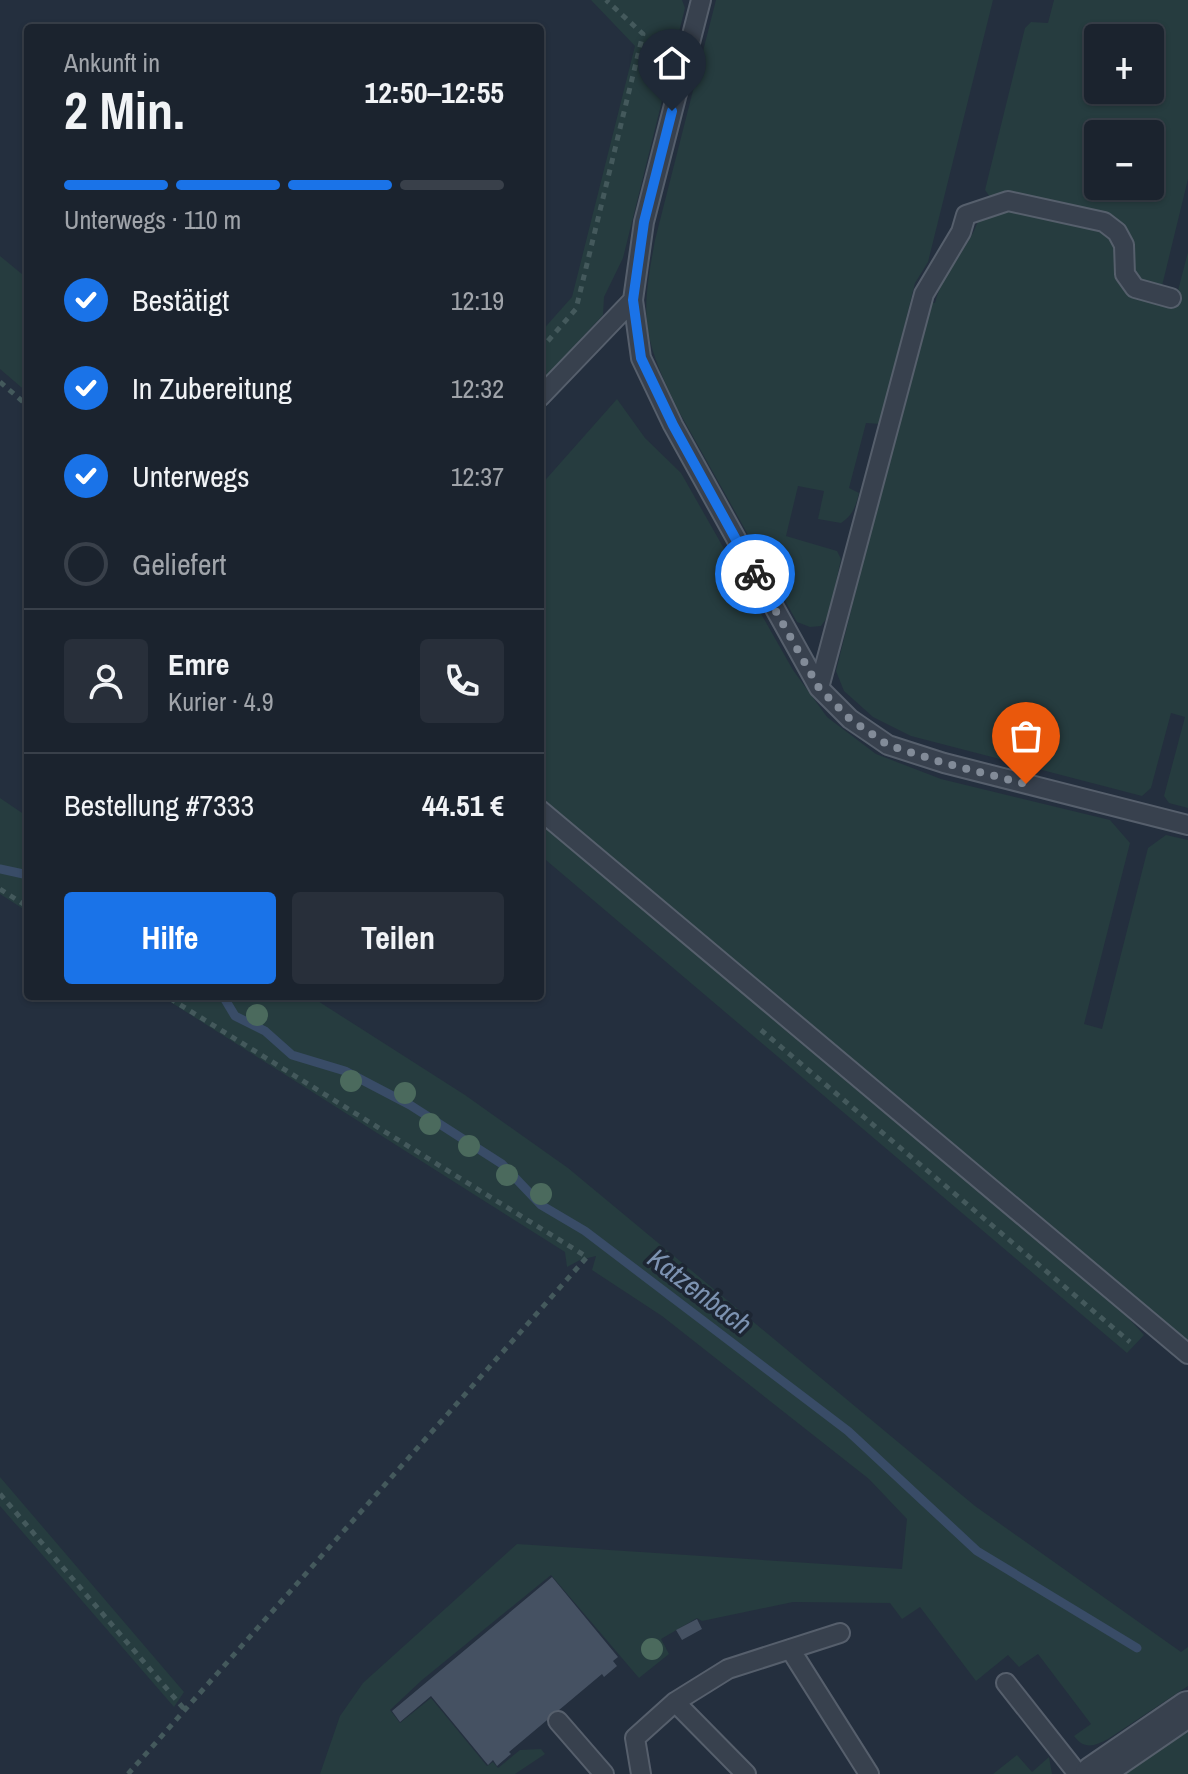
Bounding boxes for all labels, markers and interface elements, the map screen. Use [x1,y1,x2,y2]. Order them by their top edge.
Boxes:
map controls [1084,24,1164,200]
button: + [1084,24,1164,104]
pin [638,29,706,111]
icon: home [650,41,694,85]
text: Ankunft in [64,45,160,80]
text: 12:50–12:55 [365,72,504,112]
text: 2 Min. [64,75,185,145]
button: − [1084,120,1164,200]
text: Unterwegs · 110 m [64,202,241,237]
icon: check [64,278,108,322]
text: Bestätigt [132,280,229,320]
text: 12:19 [451,283,504,318]
icon: check [64,366,108,410]
text: In Zubereitung [132,368,292,408]
text: 12:32 [451,371,504,406]
icon: check [64,454,108,498]
text: Unterwegs [132,456,250,496]
text: 12:37 [451,459,504,494]
courier [715,534,795,614]
text: Geliefert [132,544,226,584]
icon: bike [733,552,777,596]
button: person [64,639,148,723]
button: phone [420,639,504,723]
text: Emre [168,644,230,684]
text: Kurier · 4.9 [168,684,273,719]
pin [992,702,1060,784]
icon: bag [1004,714,1048,758]
text: Bestellung #7333 [64,785,254,825]
text: 44.51 € [422,785,504,825]
button: Hilfe [64,892,276,984]
button: Teilen [292,892,504,984]
water label: Katzenbach [640,1239,760,1343]

